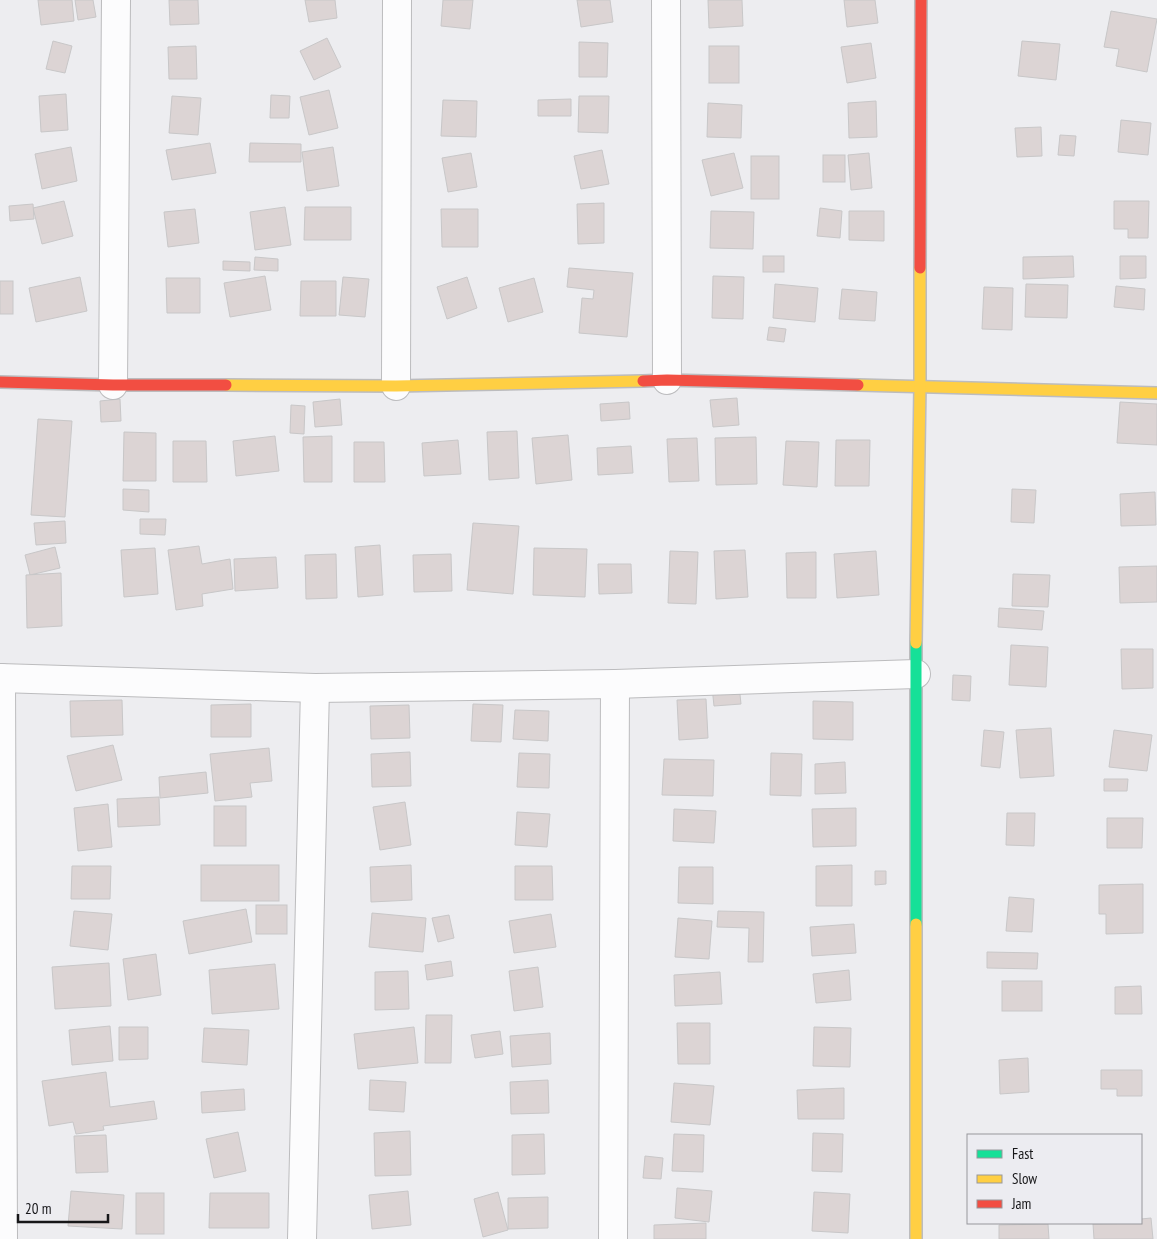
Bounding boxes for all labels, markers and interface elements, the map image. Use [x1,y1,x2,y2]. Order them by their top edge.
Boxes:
legend [967,1134,1142,1224]
text: Fast [1012,1144,1033,1163]
text: Slow [1012,1169,1037,1188]
scale bar [18,1192,108,1224]
text: Jam [1011,1194,1031,1213]
text: 20 m [25,1199,51,1218]

